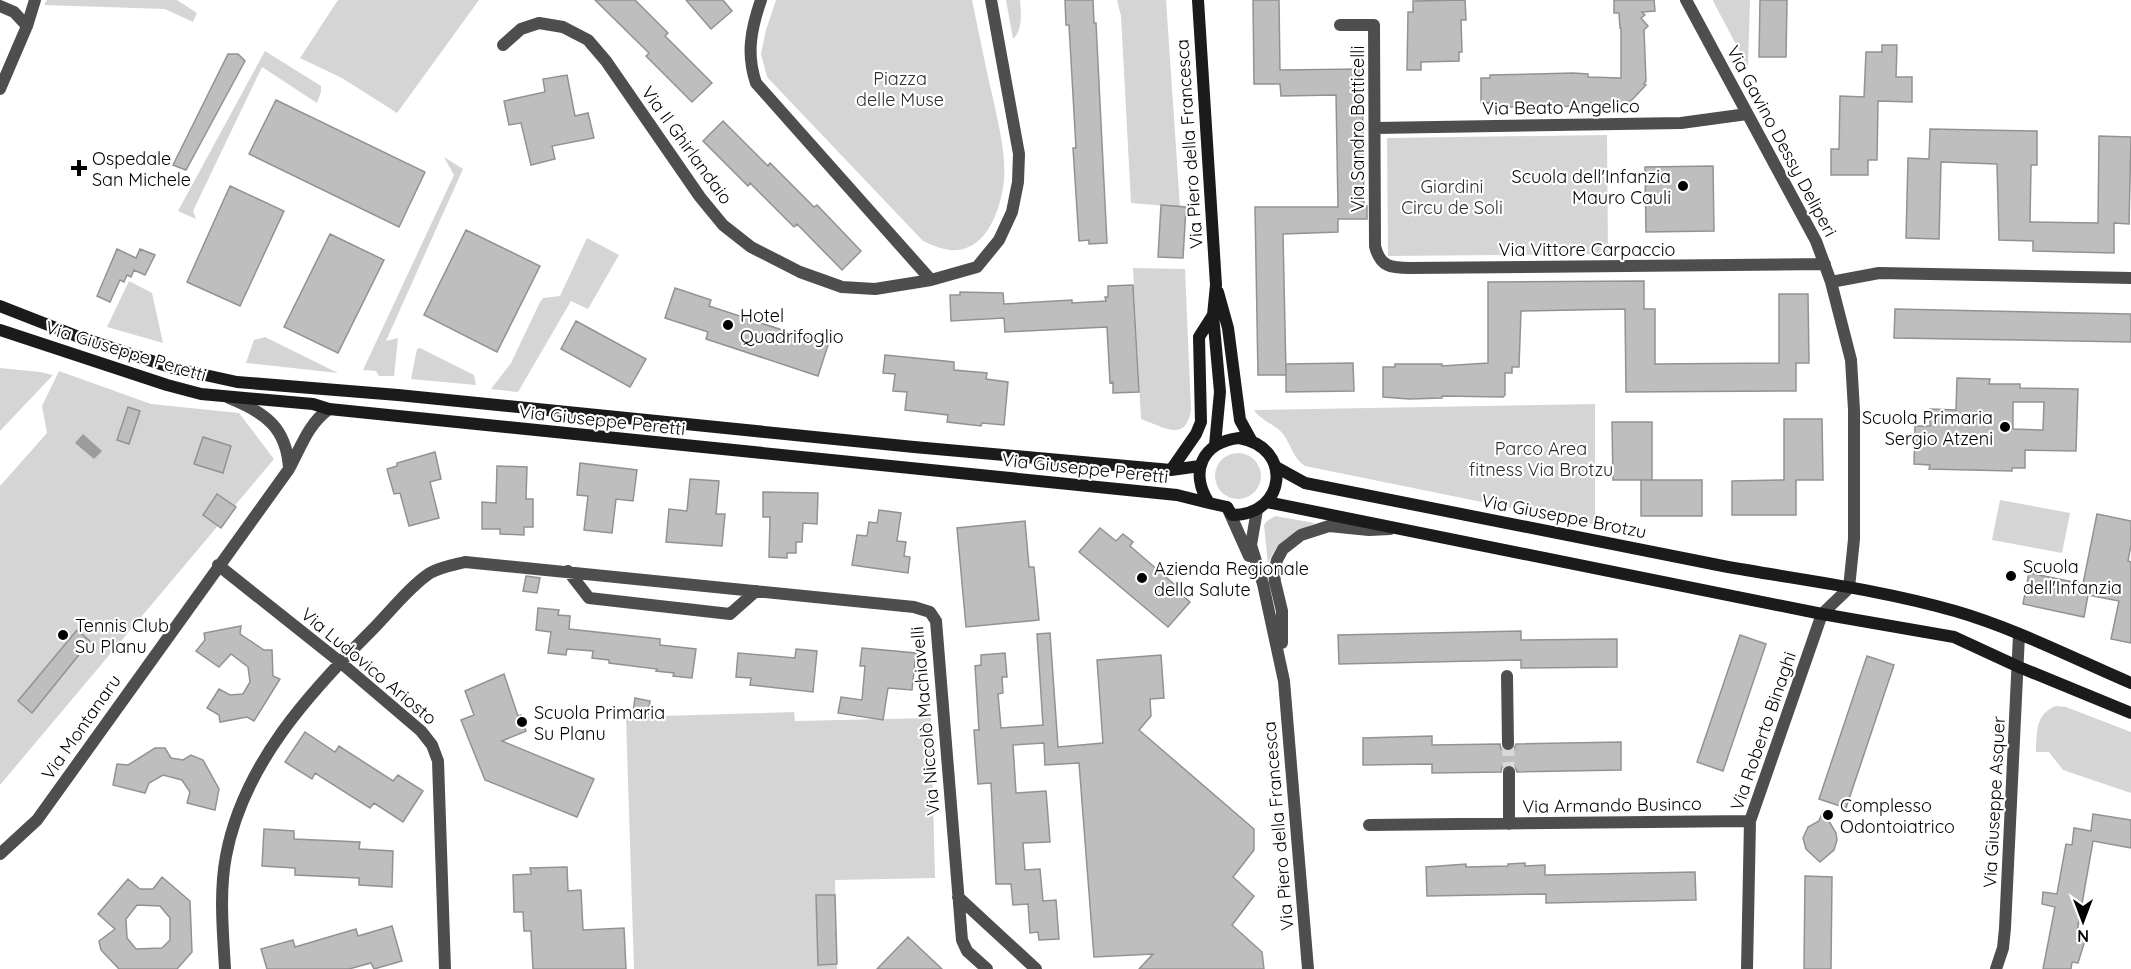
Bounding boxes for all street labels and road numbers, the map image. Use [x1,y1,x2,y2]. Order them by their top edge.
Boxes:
street label: Via Piero della Francesca [1170,38,1208,250]
street label: Via Gavino Dessy Deliperi [1722,42,1842,240]
street label: Via Sandro Botticelli [1346,46,1369,212]
street label: Via Il Ghirlandaio [636,81,738,209]
street label: Via Beato Angelico [1482,94,1640,120]
street label: Via Vittore Carpaccio [1499,238,1675,261]
street label: Via Giuseppe Peretti [43,316,209,386]
street label: Via Giuseppe Peretti [518,400,686,440]
street label: Via Giuseppe Peretti [1001,448,1169,488]
street label: Via Giuseppe Brotzu [1479,489,1649,543]
street label: Via Ludovico Ariosto [296,602,442,730]
street label: Via Niccolò Machiavelli [905,626,945,816]
street label: Via Roberto Binaghi [1725,649,1801,813]
street label: Via Montanaru [36,670,126,784]
street label: Via Giuseppe Asquer [1978,715,2010,889]
street label: Via Piero della Francesca [1257,720,1299,932]
street label: Via Armando Businco [1522,792,1702,818]

